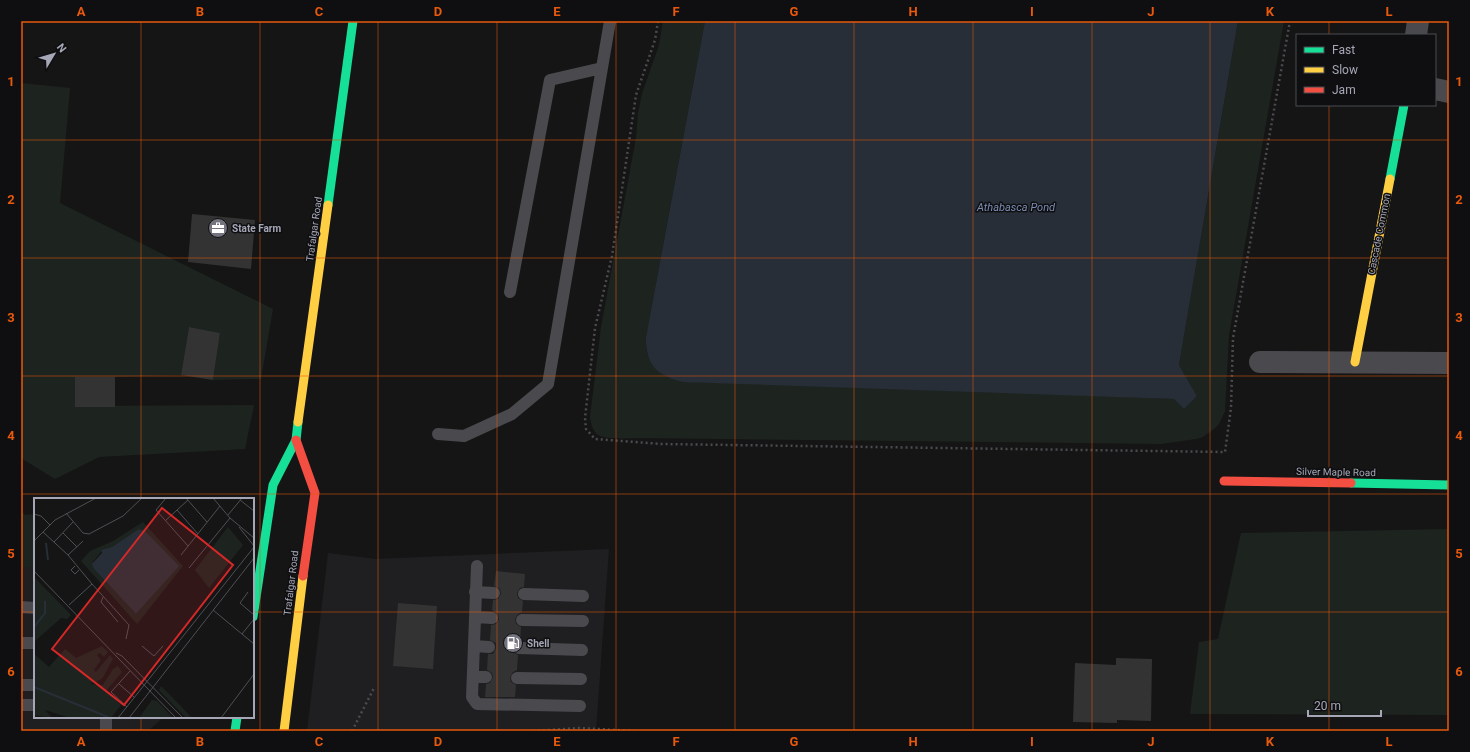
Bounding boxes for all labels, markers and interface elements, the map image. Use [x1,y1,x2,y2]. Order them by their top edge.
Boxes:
text: A [77,4,86,19]
text: B [196,4,204,19]
text: C [315,4,324,19]
text: D [434,4,442,19]
text: E [553,4,561,19]
text: F [672,4,680,19]
text: G [790,4,799,19]
text: H [908,4,918,19]
text: I [1030,4,1034,19]
text: J [1147,4,1155,19]
text: K [1266,4,1275,19]
text: L [1385,4,1393,19]
north arrow [34,34,74,74]
legend [1296,34,1436,106]
text: N [54,41,69,55]
text: Fast [1332,43,1355,57]
text: Slow [1332,63,1358,77]
text: 1 [7,74,15,89]
text: 1 [1455,74,1463,89]
text: Jam [1332,83,1356,97]
text: 2 [7,192,15,207]
text: 2 [1455,192,1463,207]
street label: Cascade Common [1366,193,1392,275]
street label: Trafalgar Road [304,196,324,262]
water label: Athabasca Pond [976,201,1056,214]
office icon: State Farm [207,217,229,239]
place label: State Farm [232,223,281,234]
text: 3 [7,310,15,325]
text: 3 [1455,310,1463,325]
text: 4 [7,428,15,443]
text: 4 [1455,428,1463,443]
street label: Silver Maple Road [1296,466,1376,478]
inset map [34,498,254,718]
text: 5 [7,546,15,561]
text: 5 [1455,546,1463,561]
street label: Trafalgar Road [282,550,300,616]
fuel station icon: Shell [502,632,524,654]
place label: Shell [527,638,550,649]
text: 6 [7,664,15,679]
text: 6 [1455,664,1463,679]
scale bar [1308,692,1381,718]
text: 20 m [1314,699,1341,713]
text: A [77,734,86,749]
text: B [196,734,204,749]
text: C [315,734,324,749]
text: D [434,734,442,749]
text: E [553,734,561,749]
text: F [672,734,680,749]
text: G [790,734,799,749]
text: H [908,734,918,749]
text: I [1030,734,1034,749]
text: J [1147,734,1155,749]
text: K [1266,734,1275,749]
text: L [1385,734,1393,749]

